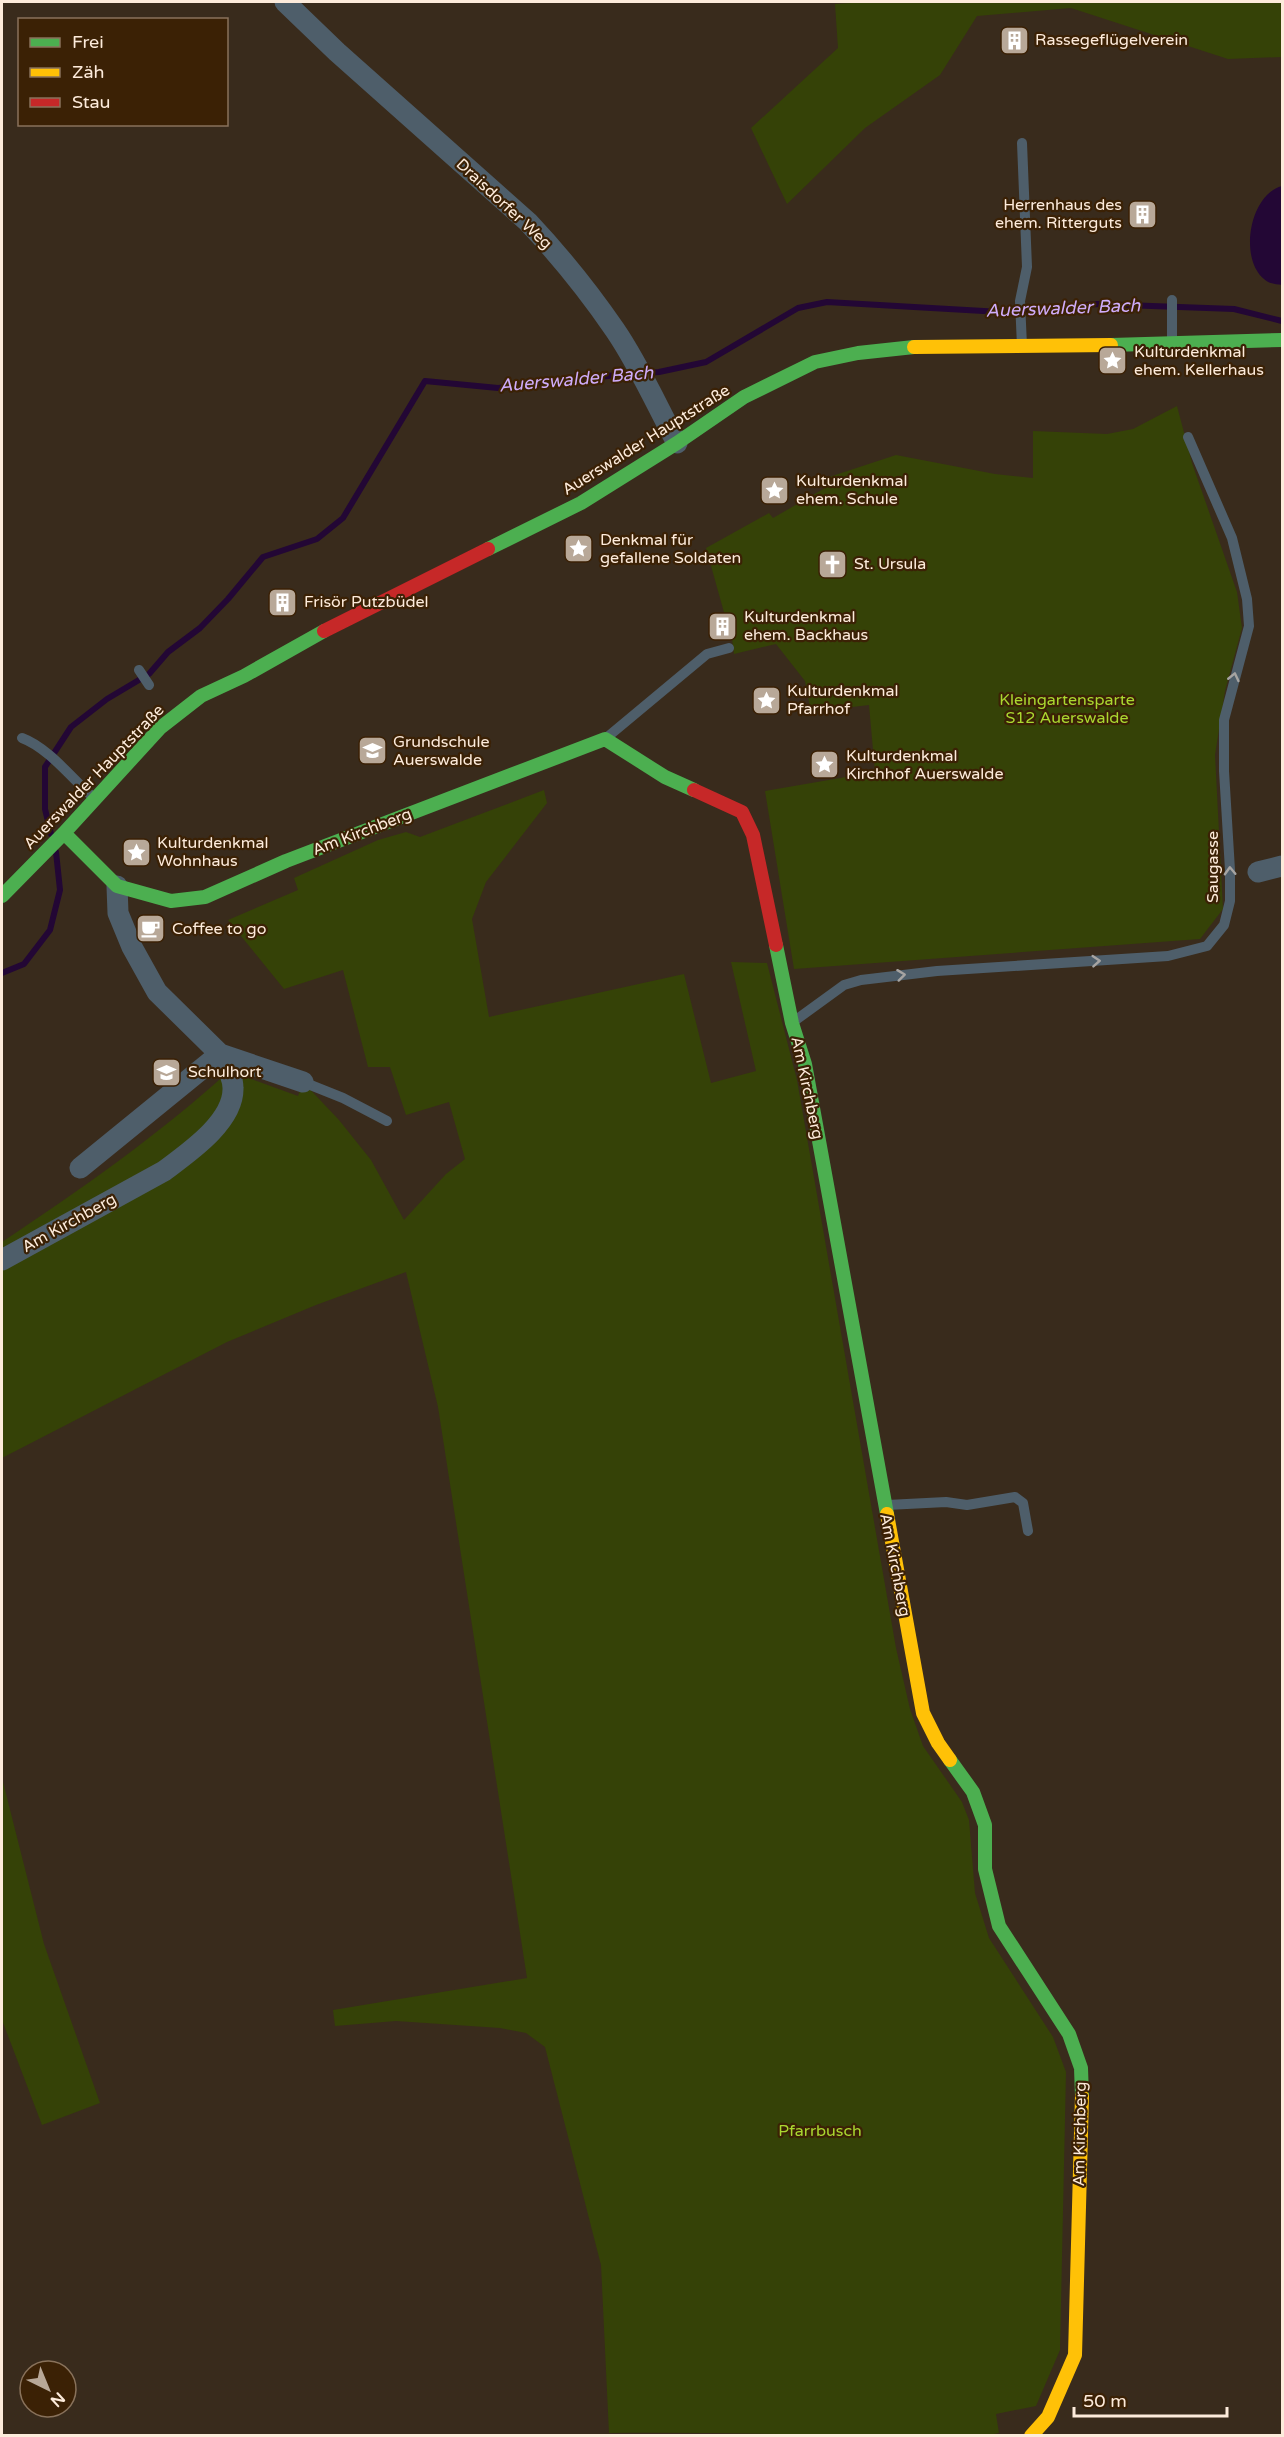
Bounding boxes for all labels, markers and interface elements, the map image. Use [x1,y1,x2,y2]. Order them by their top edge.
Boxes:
legend [18,18,228,126]
building icon: Rassegeflügelverein [998,24,1030,56]
place label: Rassegeflügelverein [1035,30,1188,50]
text: Frei [72,31,104,53]
text: Zäh [72,61,105,83]
text: Stau [72,91,111,113]
street label: Draisdorfer Weg [452,154,556,254]
place label: Herrenhaus des ehem. Ritterguts [995,195,1122,233]
building icon: Herrenhaus des ehem. Ritterguts [1127,198,1159,230]
water label: Auerswalder Bach [985,294,1142,322]
place label: Kulturdenkmal ehem. Kellerhaus [1134,342,1264,380]
place icon: Kulturdenkmal ehem. Kellerhaus [1097,345,1129,377]
water label: Auerswalder Bach [498,361,655,397]
street label: Auerswalder Hauptstraße [559,380,733,500]
place label: Kulturdenkmal ehem. Schule [796,471,907,509]
place icon: Kulturdenkmal ehem. Schule [759,474,791,506]
place label: Denkmal für gefallene Soldaten [600,530,741,568]
place icon: Denkmal für gefallene Soldaten [563,533,595,565]
church icon: St. Ursula [817,548,849,580]
place label: St. Ursula [854,554,926,574]
building icon: Frisör Putzbüdel [267,586,299,618]
place label: Frisör Putzbüdel [304,592,429,612]
place label: Kulturdenkmal ehem. Backhaus [744,607,868,645]
building icon: Kulturdenkmal ehem. Backhaus [707,610,739,642]
one-way arrow [1227,672,1240,682]
place label: Kulturdenkmal Pfarrhof [787,681,898,719]
place icon: Kulturdenkmal Pfarrhof [750,684,782,716]
park label: Kleingartensparte S12 Auerswalde [999,690,1135,728]
street label: Auerswalder Hauptstraße [20,700,168,854]
place label: Grundschule Auerswalde [393,732,490,770]
school or university icon: Grundschule Auerswalde [356,735,388,767]
place label: Kulturdenkmal Kirchhof Auerswalde [846,746,1004,784]
place icon: Kulturdenkmal Kirchhof Auerswalde [809,749,841,781]
street label: Am Kirchberg [310,804,414,860]
street label: Saugasse [1203,831,1223,903]
place label: Kulturdenkmal Wohnhaus [157,833,268,871]
place icon: Kulturdenkmal Wohnhaus [120,836,152,868]
one-way arrow [1223,866,1236,875]
cafe icon: Coffee to go [135,913,167,945]
place label: Coffee to go [172,919,266,939]
one-way arrow [1091,954,1100,967]
one-way arrow [897,969,906,982]
street label: Am Kirchberg [786,1035,828,1141]
school or university icon: Schulhort [151,1056,183,1088]
place label: Schulhort [188,1062,262,1082]
street label: Am Kirchberg [18,1189,120,1257]
street label: Am Kirchberg [875,1512,915,1618]
street label: Am Kirchberg [1069,2081,1091,2187]
park label: Pfarrbusch [778,2121,862,2141]
north arrow [18,2359,78,2419]
scale bar [1074,2380,1227,2418]
text: N [46,2388,69,2411]
text: 50 m [1083,2390,1127,2412]

